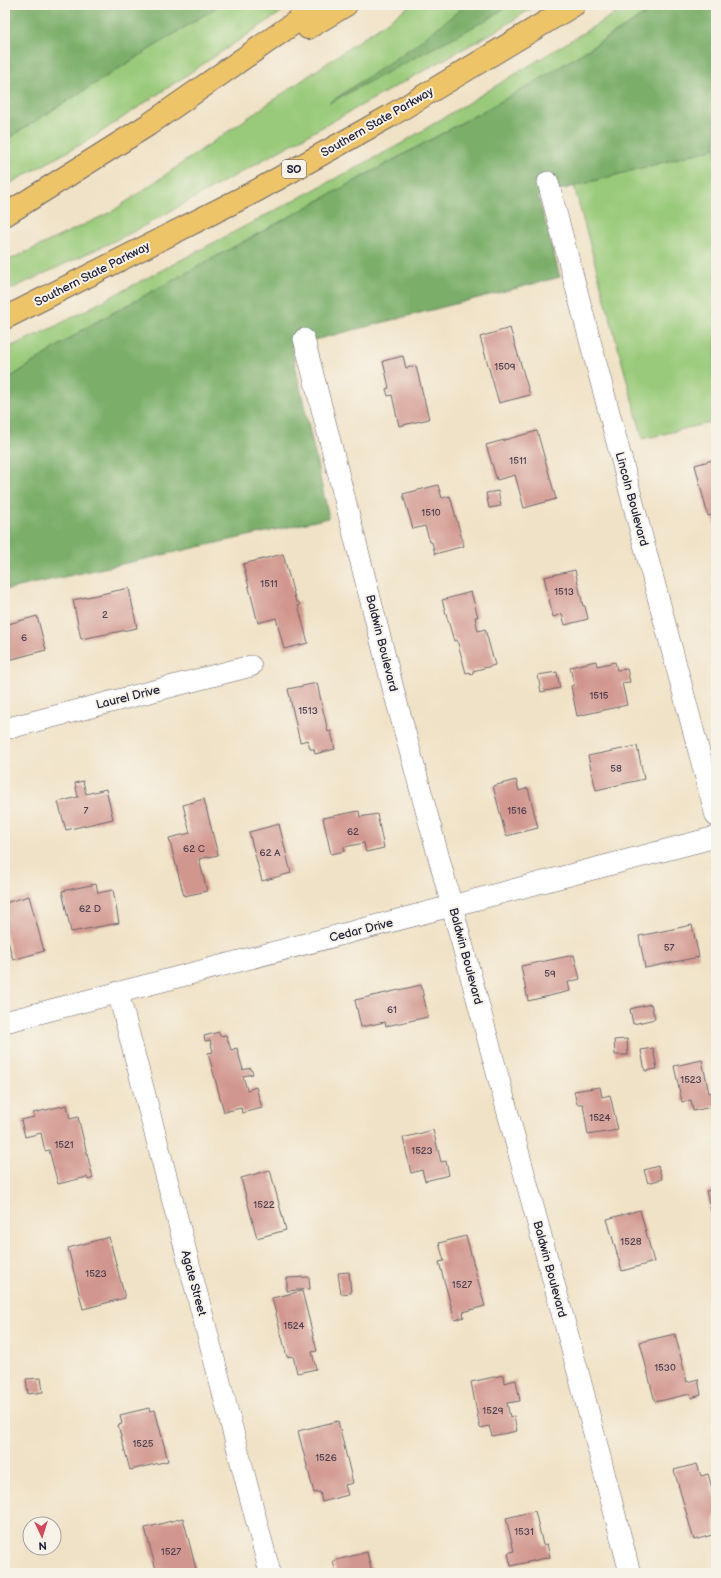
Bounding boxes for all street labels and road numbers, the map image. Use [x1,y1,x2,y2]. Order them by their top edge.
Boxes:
street label: Southern State Parkway [318,84,437,161]
road number: SO [282,160,306,178]
street label: Southern State Parkway [32,239,153,310]
street label: Lincoln Boulevard [612,450,651,548]
street label: Baldwin Boulevard [362,593,401,693]
street label: Laurel Drive [95,682,162,713]
street label: Baldwin Boulevard [445,906,486,1006]
street label: Cedar Drive [328,915,395,946]
street label: Baldwin Boulevard [529,1219,570,1319]
street label: Agate Street [178,1249,210,1318]

